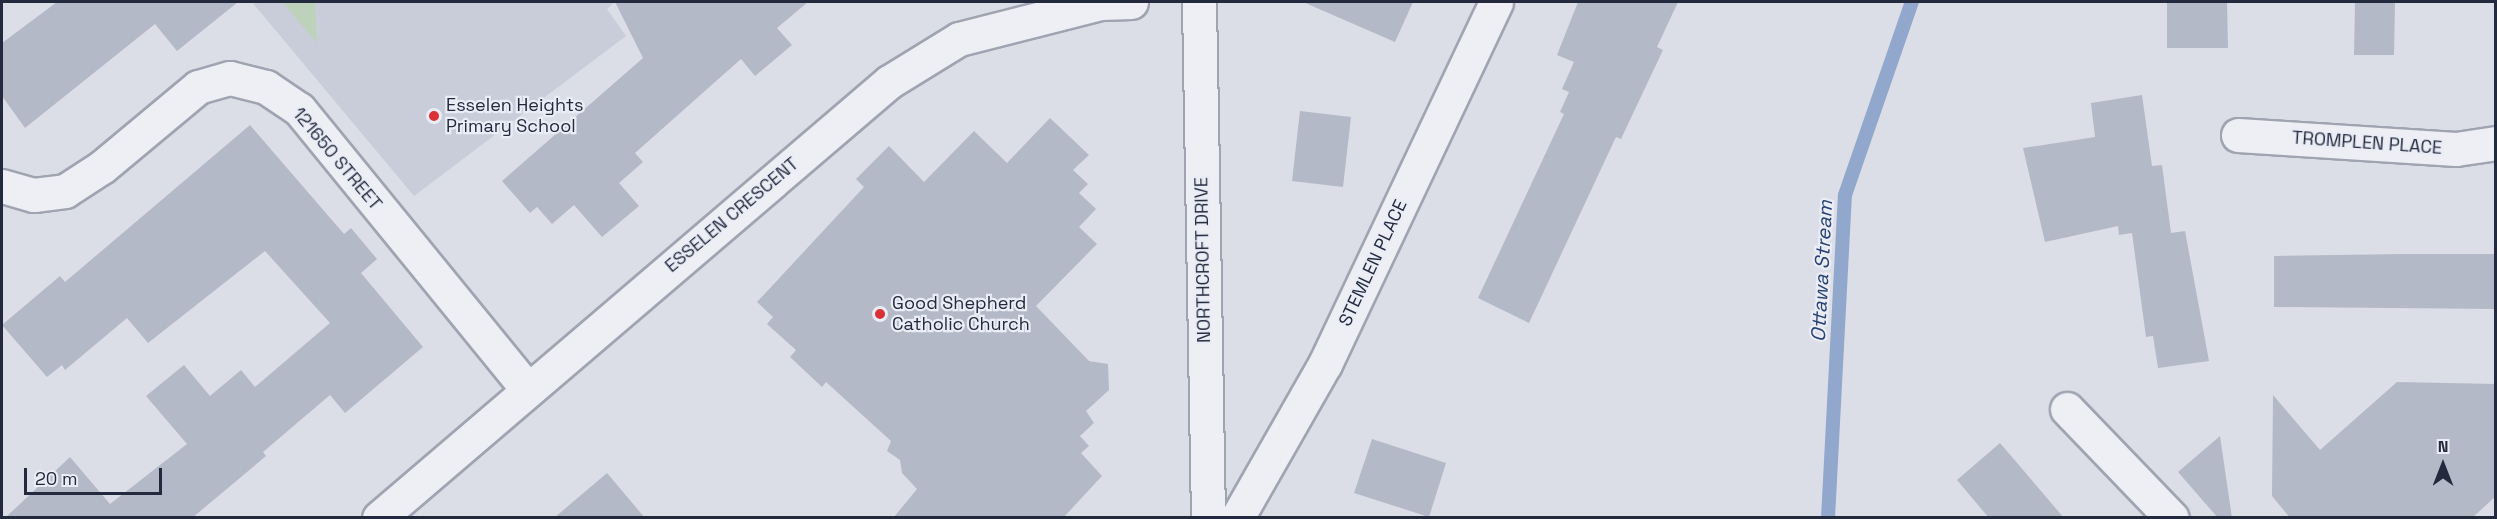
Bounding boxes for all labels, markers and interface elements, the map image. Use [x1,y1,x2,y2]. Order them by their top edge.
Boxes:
place label: Esselen Heights Primary School [446,95,583,138]
street label: 121650 STREET [288,103,386,215]
marker: Esselen Heights Primary School [427,109,441,123]
street label: TROMPLEN PLACE [2291,127,2443,159]
street label: ESSELEN CRESCENT [661,153,803,277]
street label: NORTHCROFT DRIVE [1191,177,1215,343]
street label: STEMLEN PLACE [1334,196,1412,330]
water label: Ottawa Stream [1806,199,1838,343]
place label: Good Shepherd Catholic Church [892,293,1030,336]
marker: Good Shepherd Catholic Church [873,307,887,321]
north arrow [2413,435,2473,495]
text: N [2438,436,2448,457]
scale bar [27,456,165,494]
text: 20 m [35,467,78,490]

